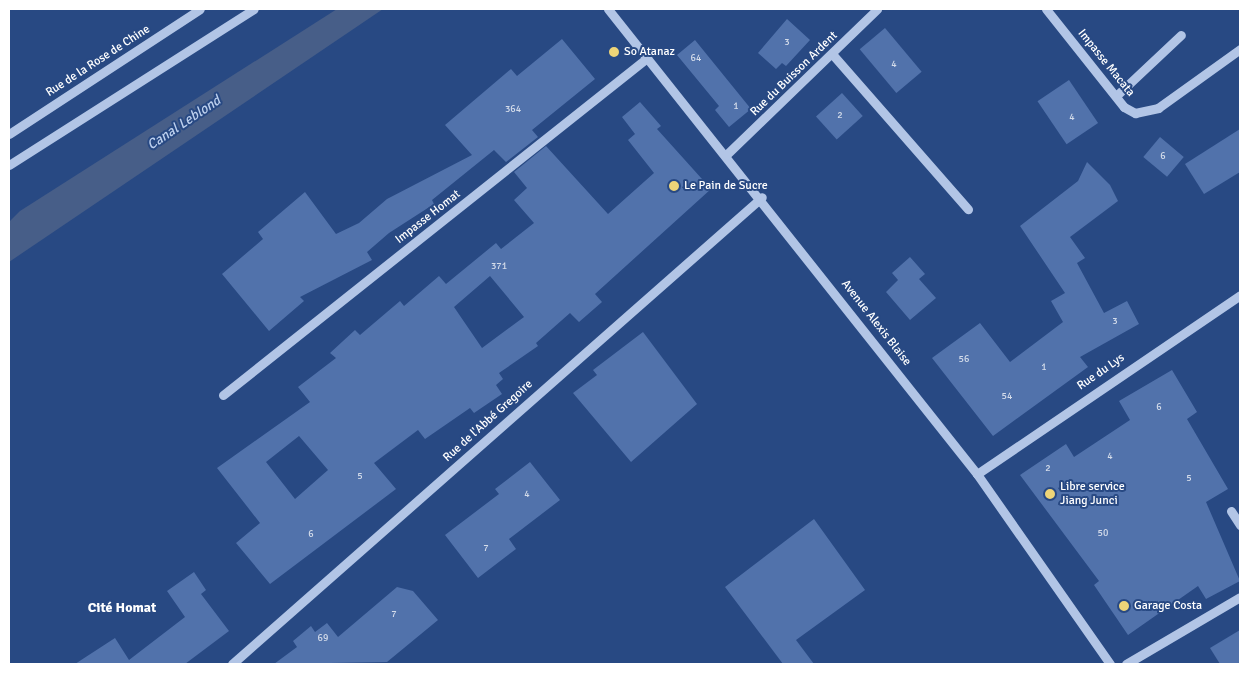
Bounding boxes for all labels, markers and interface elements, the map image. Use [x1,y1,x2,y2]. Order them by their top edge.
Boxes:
street label: Rue de la Rose de Chine [43,22,153,100]
street label: Impasse Macata [1075,26,1137,100]
street label: Rue du Buisson Ardent [747,29,841,119]
house number: 3 [784,37,790,49]
place label: So Atanaz [624,45,675,59]
marker: So Atanaz [608,46,620,58]
house number: 64 [691,53,701,65]
house number: 4 [891,59,897,71]
water label: Canal Leblond [144,92,224,154]
house number: 1 [733,101,739,113]
house number: 364 [505,104,521,116]
house number: 2 [837,110,843,122]
house number: 4 [1069,112,1075,124]
house number: 6 [1160,151,1166,163]
place label: Le Pain de Sucre [684,179,768,193]
marker: Le Pain de Sucre [668,180,680,192]
street label: Impasse Homat [393,187,463,247]
house number: 371 [491,261,507,273]
street label: Avenue Alexis Blaise [838,277,914,369]
house number: 3 [1112,316,1118,328]
street label: Rue du Lys [1075,351,1127,393]
house number: 56 [959,354,969,366]
house number: 1 [1041,362,1047,374]
street label: Rue de l'Abbé Gregoire [440,377,536,465]
house number: 54 [1002,391,1012,403]
house number: 6 [1156,402,1162,414]
house number: 4 [1107,451,1113,463]
house number: 2 [1045,463,1051,475]
house number: 5 [357,471,363,483]
house number: 5 [1186,473,1192,485]
place label: Libre service Jiang Junci [1060,480,1125,508]
marker: Libre service Jiang Junci [1044,488,1056,500]
house number: 4 [524,489,530,501]
house number: 50 [1098,528,1108,540]
house number: 6 [308,529,314,541]
house number: 7 [483,543,489,555]
place label: Garage Costa [1134,599,1202,613]
district label: Cité Homat [88,600,156,616]
marker: Garage Costa [1118,600,1130,612]
house number: 7 [391,609,397,621]
house number: 69 [318,633,328,645]

